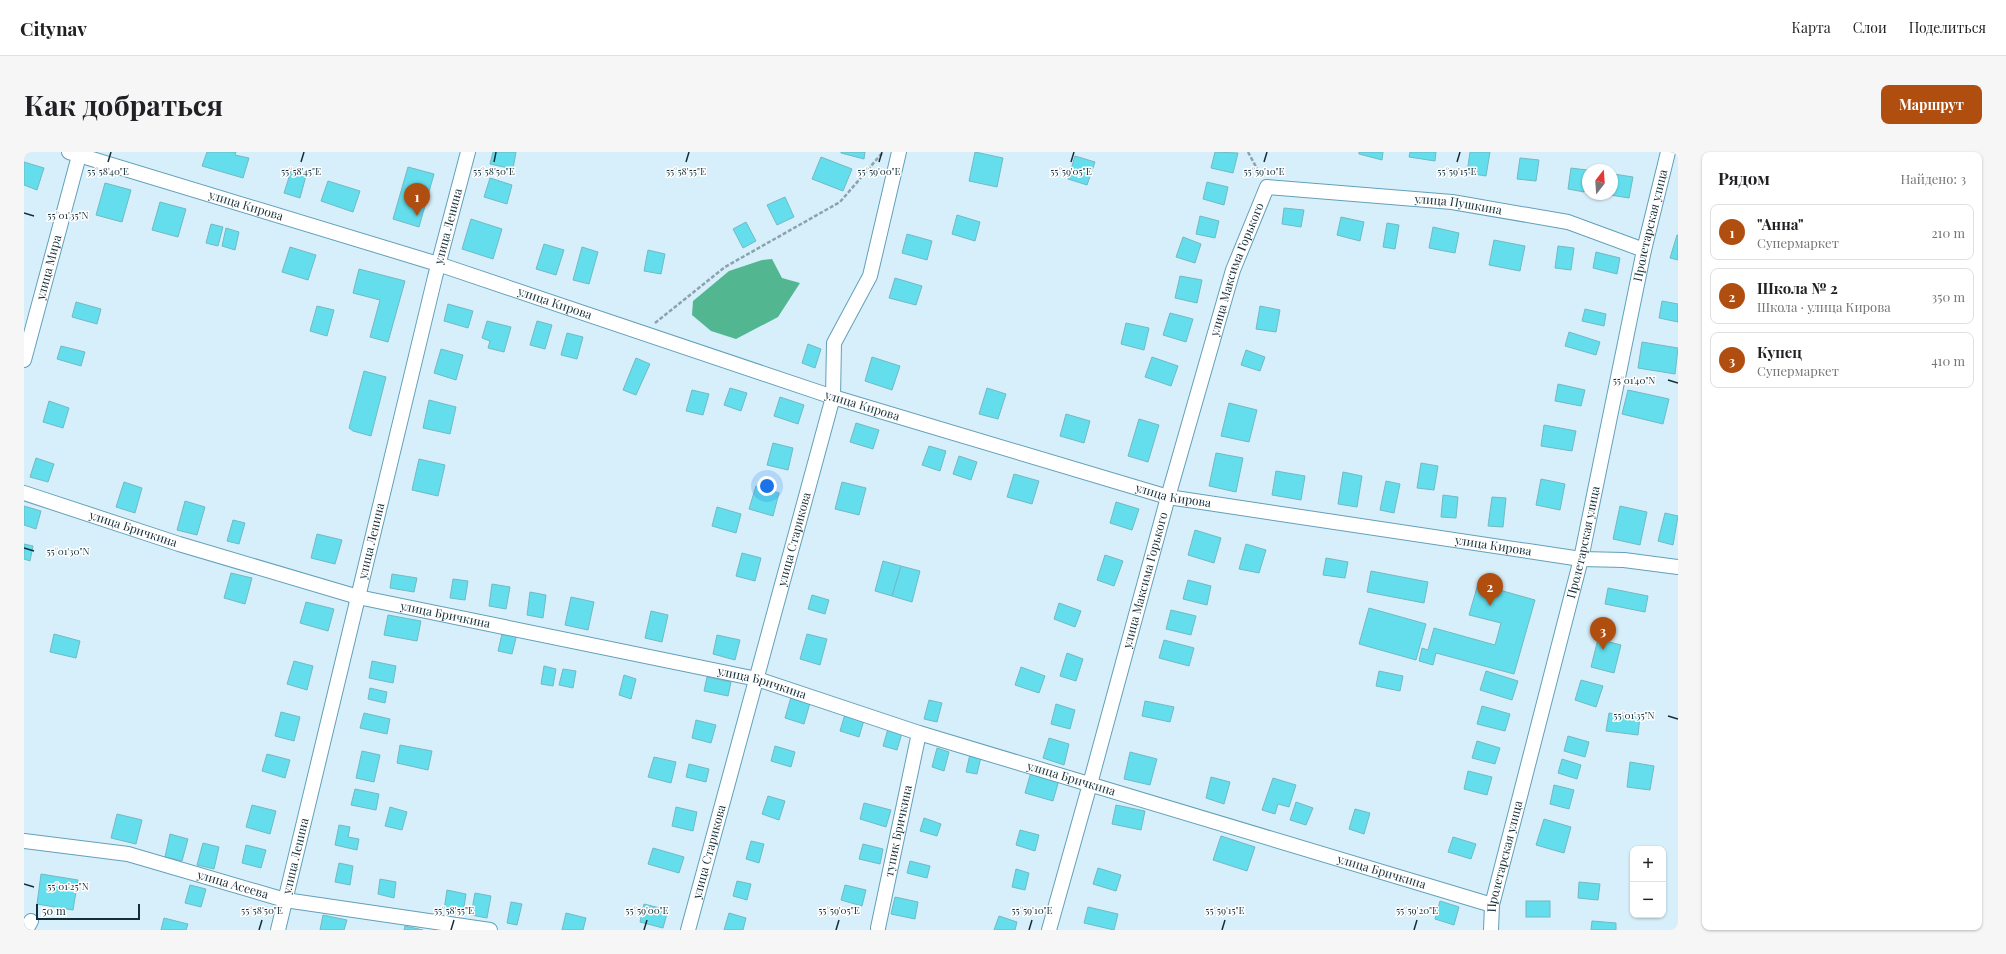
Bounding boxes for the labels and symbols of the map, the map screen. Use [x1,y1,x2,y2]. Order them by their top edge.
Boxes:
text: 55°58'40"E [87,164,129,178]
text: 55°58'45"E [281,164,321,178]
text: 55°58'50"E [473,164,515,178]
text: 55°58'55"E [666,164,706,178]
text: 55°59'00"E [857,164,901,178]
text: 55°59'05"E [1050,164,1092,178]
text: 55°59'10"E [1243,164,1285,178]
text: 55°59'15"E [1437,164,1477,178]
north arrow [1582,164,1618,200]
street label: Пролетарская улица [1629,167,1670,283]
pin: 1 [404,183,430,216]
street label: улица Кирова [206,186,286,224]
street label: улица Ленина [429,186,465,267]
street label: улица Пушкина [1413,190,1503,218]
street label: улица Максима Горького [1205,200,1267,339]
text: 55°01'35"N [47,208,89,222]
street label: улица Мира [31,233,64,302]
street label: улица Кирова [515,282,594,322]
text: 55°01'40"N [1613,373,1655,387]
street label: улица Кирова [822,386,902,424]
your location [757,476,777,496]
street label: улица Кирова [1133,478,1212,510]
street label: Пролетарская улица [1562,485,1603,600]
street label: улица Старикова [773,490,814,589]
street label: улица Ленина [353,501,387,581]
street label: улица Бричкина [87,506,180,550]
street label: улица Максима Горького [1118,510,1171,651]
street label: улица Кирова [1453,531,1533,558]
text: 55°01'30"N [46,544,90,558]
pin: 2 [1477,573,1503,606]
street label: улица Бричкина [398,597,492,631]
pin: 3 [1590,617,1616,650]
street label: улица Бричкина [715,662,809,702]
text: 55°01'35"N [1613,708,1655,722]
street label: улица Бричкина [1024,757,1118,799]
street label: тупик Бричкина [880,783,915,878]
street label: Пролетарская улица [1483,799,1526,913]
street label: улица Старикова [688,803,729,901]
street label: улица Ленина [278,816,312,897]
street label: улица Бричкина [1335,850,1428,892]
street label: улица Асеева [195,865,271,902]
text: 55°01'25"N [47,879,89,893]
scale bar [36,902,140,921]
text: 55°58'50"E [241,903,283,917]
text: 55°58'55"E [434,903,474,917]
text: 55°59'00"E [625,903,669,917]
text: 55°59'05"E [818,903,860,917]
text: 55°59'10"E [1011,903,1053,917]
text: 55°59'15"E [1205,903,1245,917]
text: 55°59'20"E [1396,903,1438,917]

